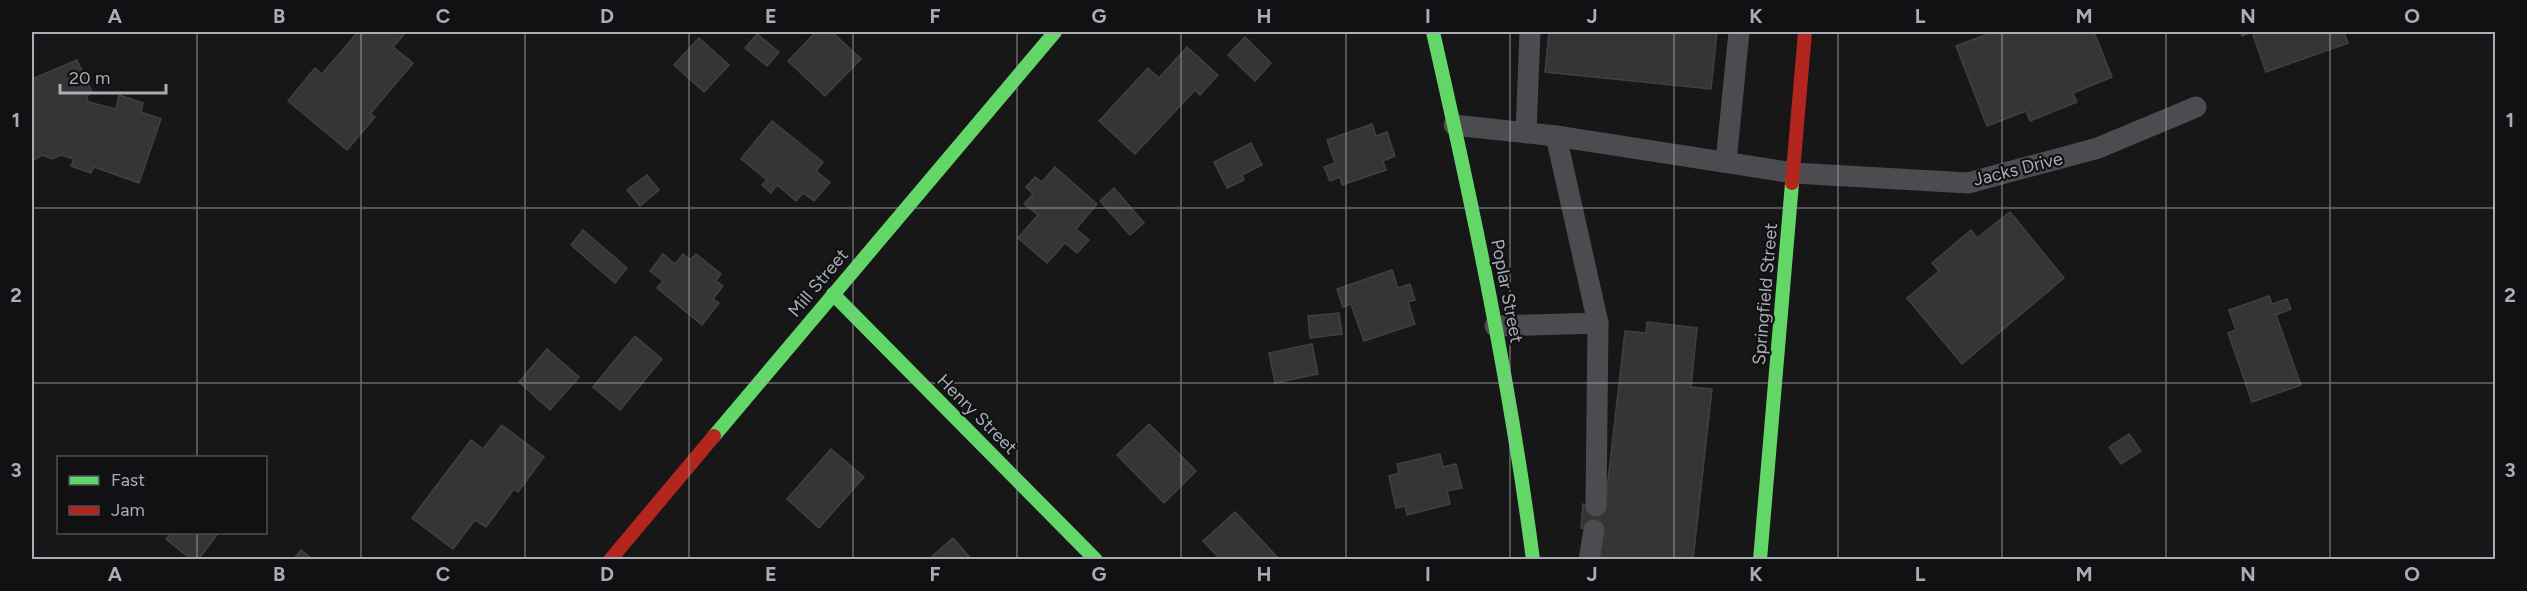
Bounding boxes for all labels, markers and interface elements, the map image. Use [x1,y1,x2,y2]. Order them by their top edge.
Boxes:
text: A [108,4,123,28]
text: B [273,4,285,28]
text: C [436,4,450,28]
text: D [600,4,614,28]
text: E [765,4,777,28]
text: F [929,4,941,28]
text: G [1092,4,1107,28]
text: H [1257,4,1272,28]
text: I [1425,4,1431,28]
text: J [1586,4,1598,28]
text: K [1749,4,1763,28]
text: L [1915,4,1926,28]
text: M [2075,4,2093,28]
text: N [2240,4,2256,28]
text: O [2404,4,2420,28]
scale bar [60,57,166,95]
text: 20 m [69,67,110,89]
text: 1 [12,108,20,132]
text: 1 [2506,108,2514,132]
street label: Jacks Drive [1971,147,2065,191]
street label: Springfield Street [1748,222,1782,366]
street label: Poplar Street [1486,237,1528,345]
street label: Mill Street [783,244,853,322]
text: 2 [10,283,22,307]
text: 2 [2504,283,2516,307]
street label: Henry Street [933,370,1022,459]
legend [57,456,267,534]
text: 3 [10,458,22,482]
text: 3 [2504,458,2516,482]
text: Fast [111,469,145,491]
text: Jam [111,499,145,521]
text: A [108,562,123,586]
text: B [273,562,285,586]
text: C [436,562,450,586]
text: D [600,562,614,586]
text: E [765,562,777,586]
text: F [929,562,941,586]
text: G [1092,562,1107,586]
text: H [1257,562,1272,586]
text: I [1425,562,1431,586]
text: J [1586,562,1598,586]
text: K [1749,562,1763,586]
text: L [1915,562,1926,586]
text: M [2075,562,2093,586]
text: N [2240,562,2256,586]
text: O [2404,562,2420,586]

